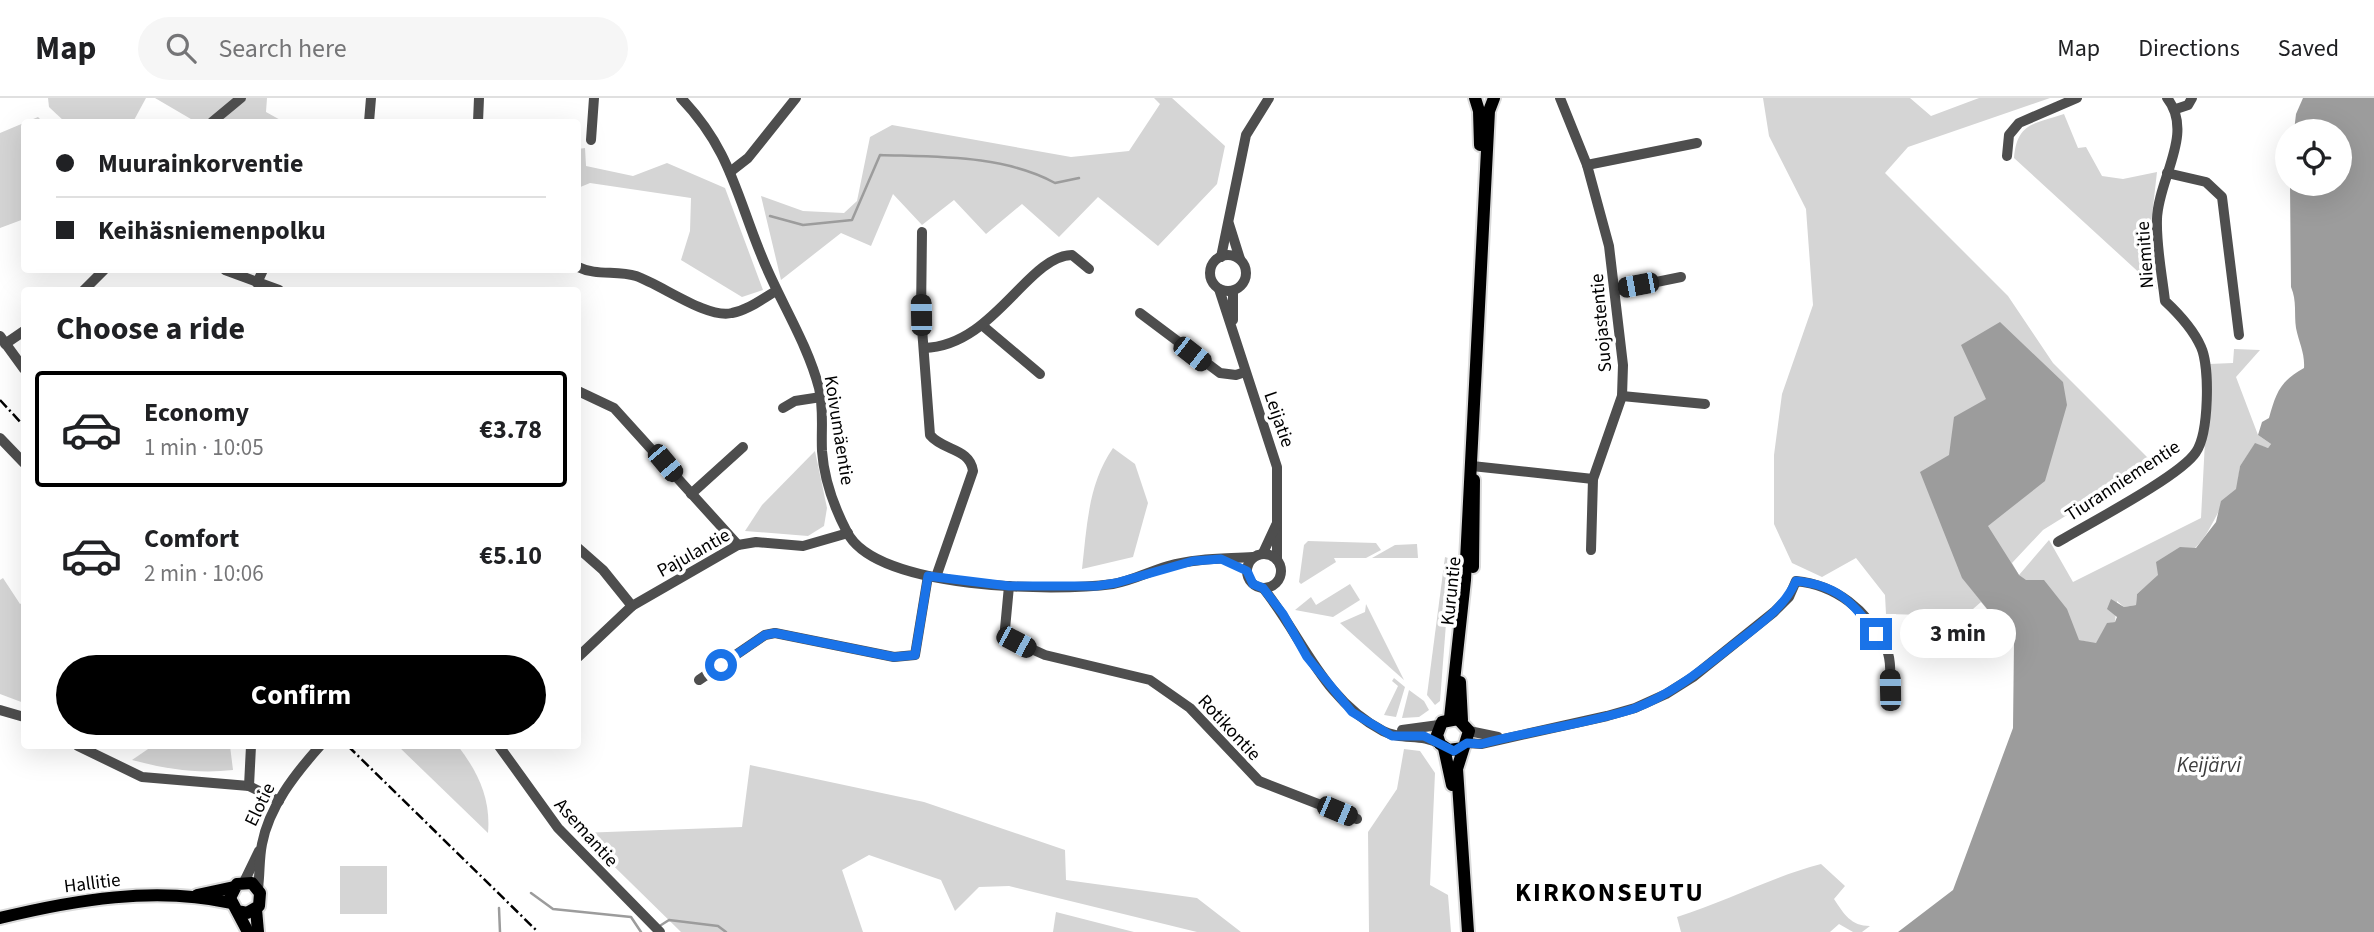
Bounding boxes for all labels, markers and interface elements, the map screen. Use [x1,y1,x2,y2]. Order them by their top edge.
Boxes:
search box [138,17,628,80]
text: Map [35,25,96,72]
icon: search [162,29,200,67]
text: Search here [218,30,347,67]
text: Map [2057,31,2100,66]
text: Directions [2138,31,2240,66]
text: Saved [2278,31,2339,66]
map controls [2275,119,2352,196]
button: locate [2275,119,2352,196]
text: Muurainkorventie [98,145,304,182]
text: Keihäsniemenpolku [98,212,326,249]
street label: Niemitie [2130,220,2161,289]
car [1616,271,1661,299]
street label: Suojastentie [1584,272,1619,373]
car [911,294,932,336]
text: Choose a ride [56,306,245,352]
car [1169,333,1216,375]
street label: Koivumäentie [817,373,861,487]
street label: Leijatie [1256,388,1301,451]
text: Economy [144,394,249,431]
icon: car [60,398,123,461]
text: €3.78 [479,411,542,448]
text: 1 min · 10:05 [144,431,264,464]
street label: Tiuranniementie [2060,434,2185,528]
car [644,440,687,486]
text: Comfort [144,520,239,557]
street label: Pajulantie [652,522,735,584]
icon: car [60,524,123,587]
text: €5.10 [479,537,542,574]
street label: Kuruntie [1434,555,1469,627]
text: 2 min · 10:06 [144,557,264,590]
callout: 3 min [1900,610,2016,658]
text: 3 min [1930,617,1986,650]
route end [1860,618,1892,650]
car [993,623,1040,661]
route start [705,649,737,681]
button: Confirm [56,655,546,735]
car [1880,669,1901,711]
street label: Rotikontie [1191,689,1267,767]
water label: Keijärvi [2177,750,2242,780]
street label: Elotie [238,778,282,831]
street label: Asemantie [548,793,624,873]
car [1314,793,1361,829]
street label: Hallitie [62,867,122,900]
district label: KIRKONSEUTU [1515,874,1705,911]

